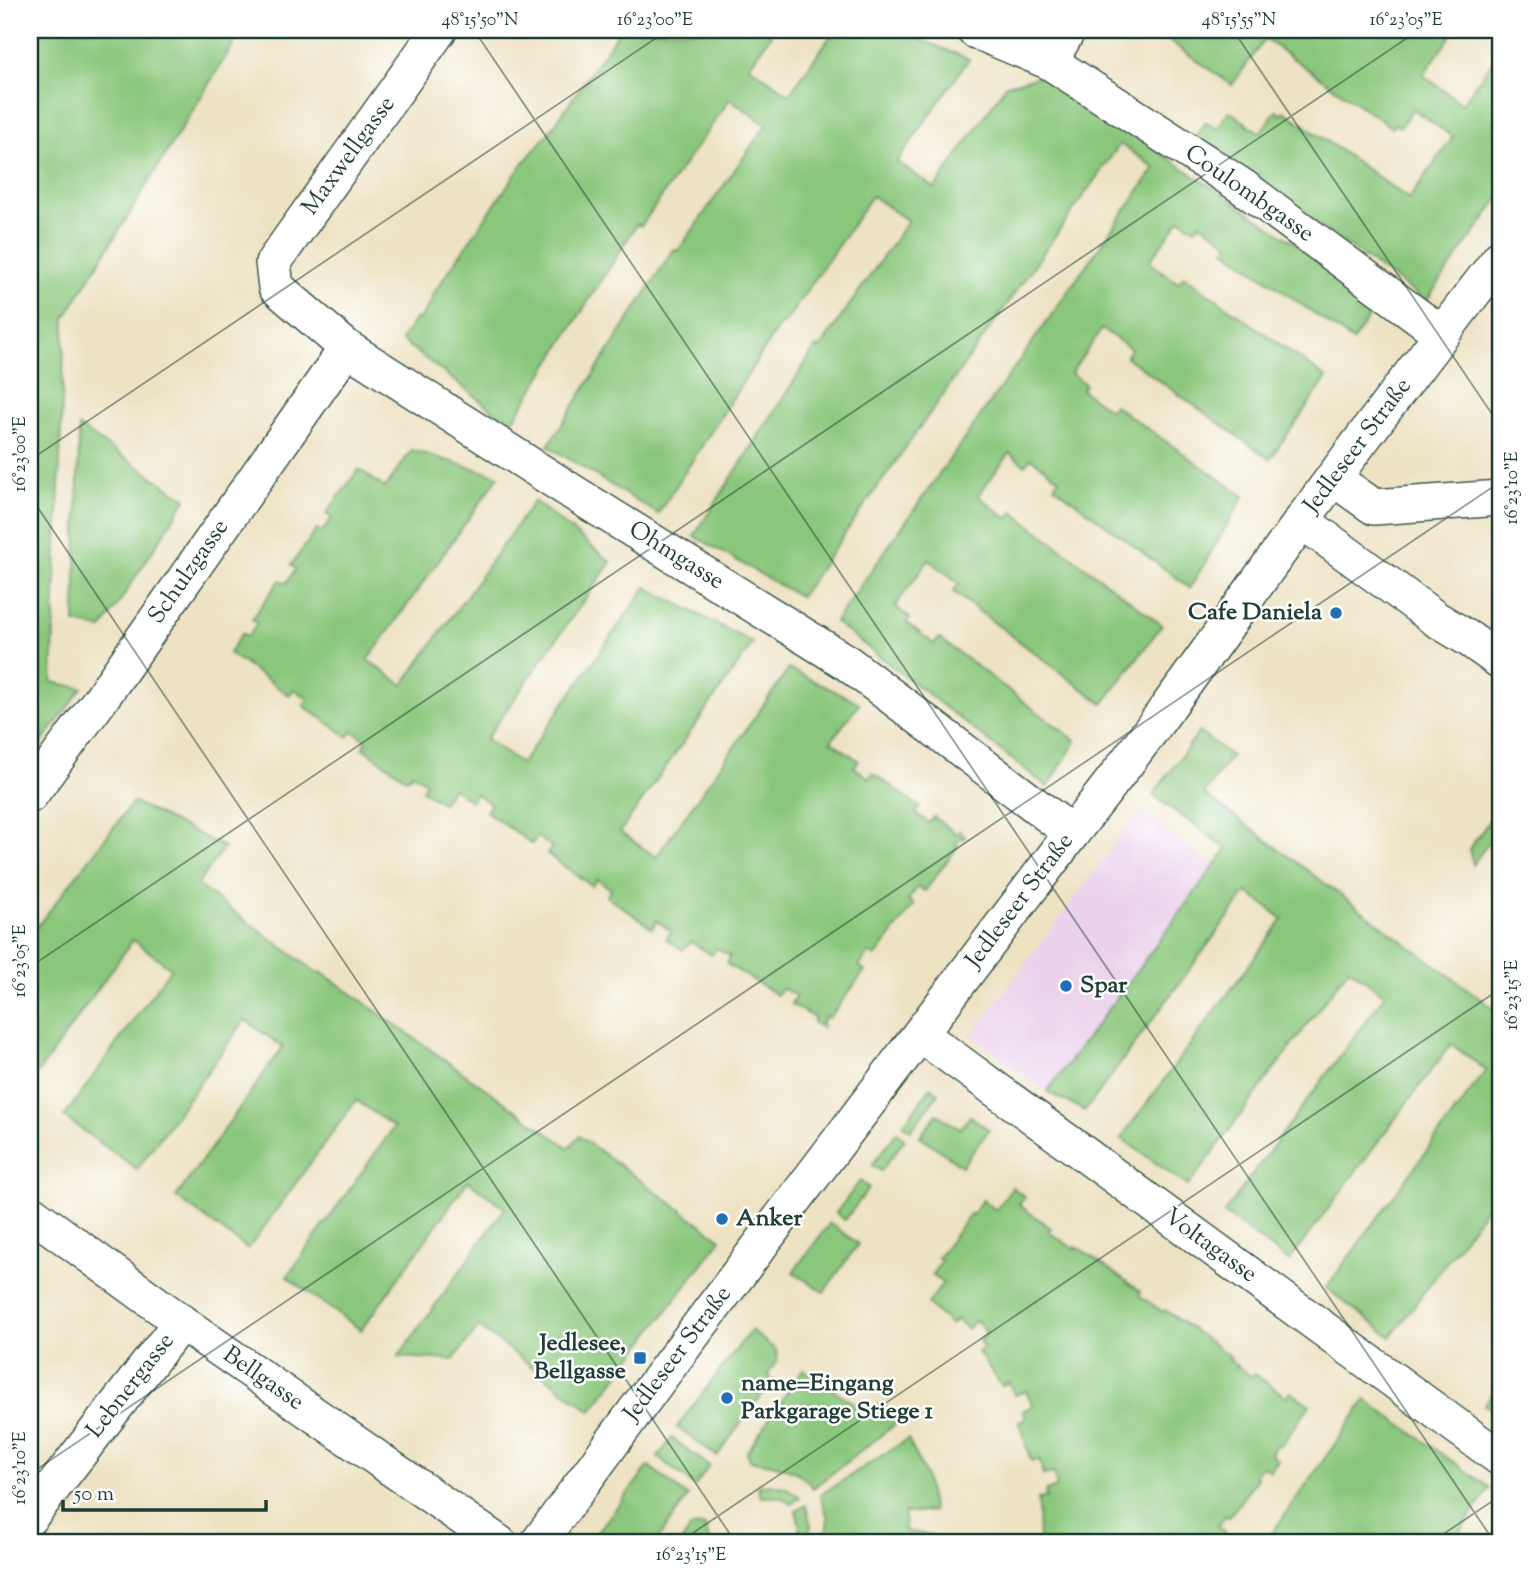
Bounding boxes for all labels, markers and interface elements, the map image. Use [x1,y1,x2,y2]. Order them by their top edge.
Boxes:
text: 48°15'50"N [441,8,519,34]
text: 16°23'00"E [617,8,693,34]
text: 48°15'55"N [1202,8,1276,34]
text: 16°23'05"E [1369,8,1443,34]
street label: Maxwellgasse [294,89,404,223]
street label: Coulombgasse [1177,137,1321,251]
street label: Jedleseer Straße [1295,371,1420,522]
text: 16°23'00"E [8,416,34,492]
text: 16°23'10"E [1500,451,1526,525]
street label: Schulzgasse [140,513,238,631]
street label: Ohmgasse [622,513,730,599]
place label: Cafe Daniela [1188,596,1323,630]
marker: Cafe Daniela [1328,605,1344,621]
street label: Jedleseer Straße [957,826,1082,977]
text: 16°23'05"E [8,924,34,998]
text: 16°23'15"E [1500,960,1526,1030]
place label: Spar [1080,969,1128,1003]
marker: Spar [1058,978,1074,994]
street label: Voltagasse [1156,1200,1264,1292]
place label: Anker [736,1202,803,1236]
marker: Anker [714,1211,730,1227]
street label: Jedleseer Straße [615,1279,740,1430]
street label: Lebnergasse [79,1326,183,1446]
place label: Jedlesee, Bellgasse [534,1327,626,1389]
street label: Bellgasse [215,1339,311,1419]
marker: Jedlesee, Bellgasse [632,1350,648,1366]
place label: name=Eingang Parkgarage Stiege 1 [741,1367,934,1429]
marker: name=Eingang Parkgarage Stiege 1 [719,1390,735,1406]
text: 16°23'10"E [8,1431,34,1505]
scale bar [63,1468,266,1512]
text: 50 m [73,1480,114,1510]
text: 16°23'15"E [656,1543,726,1569]

